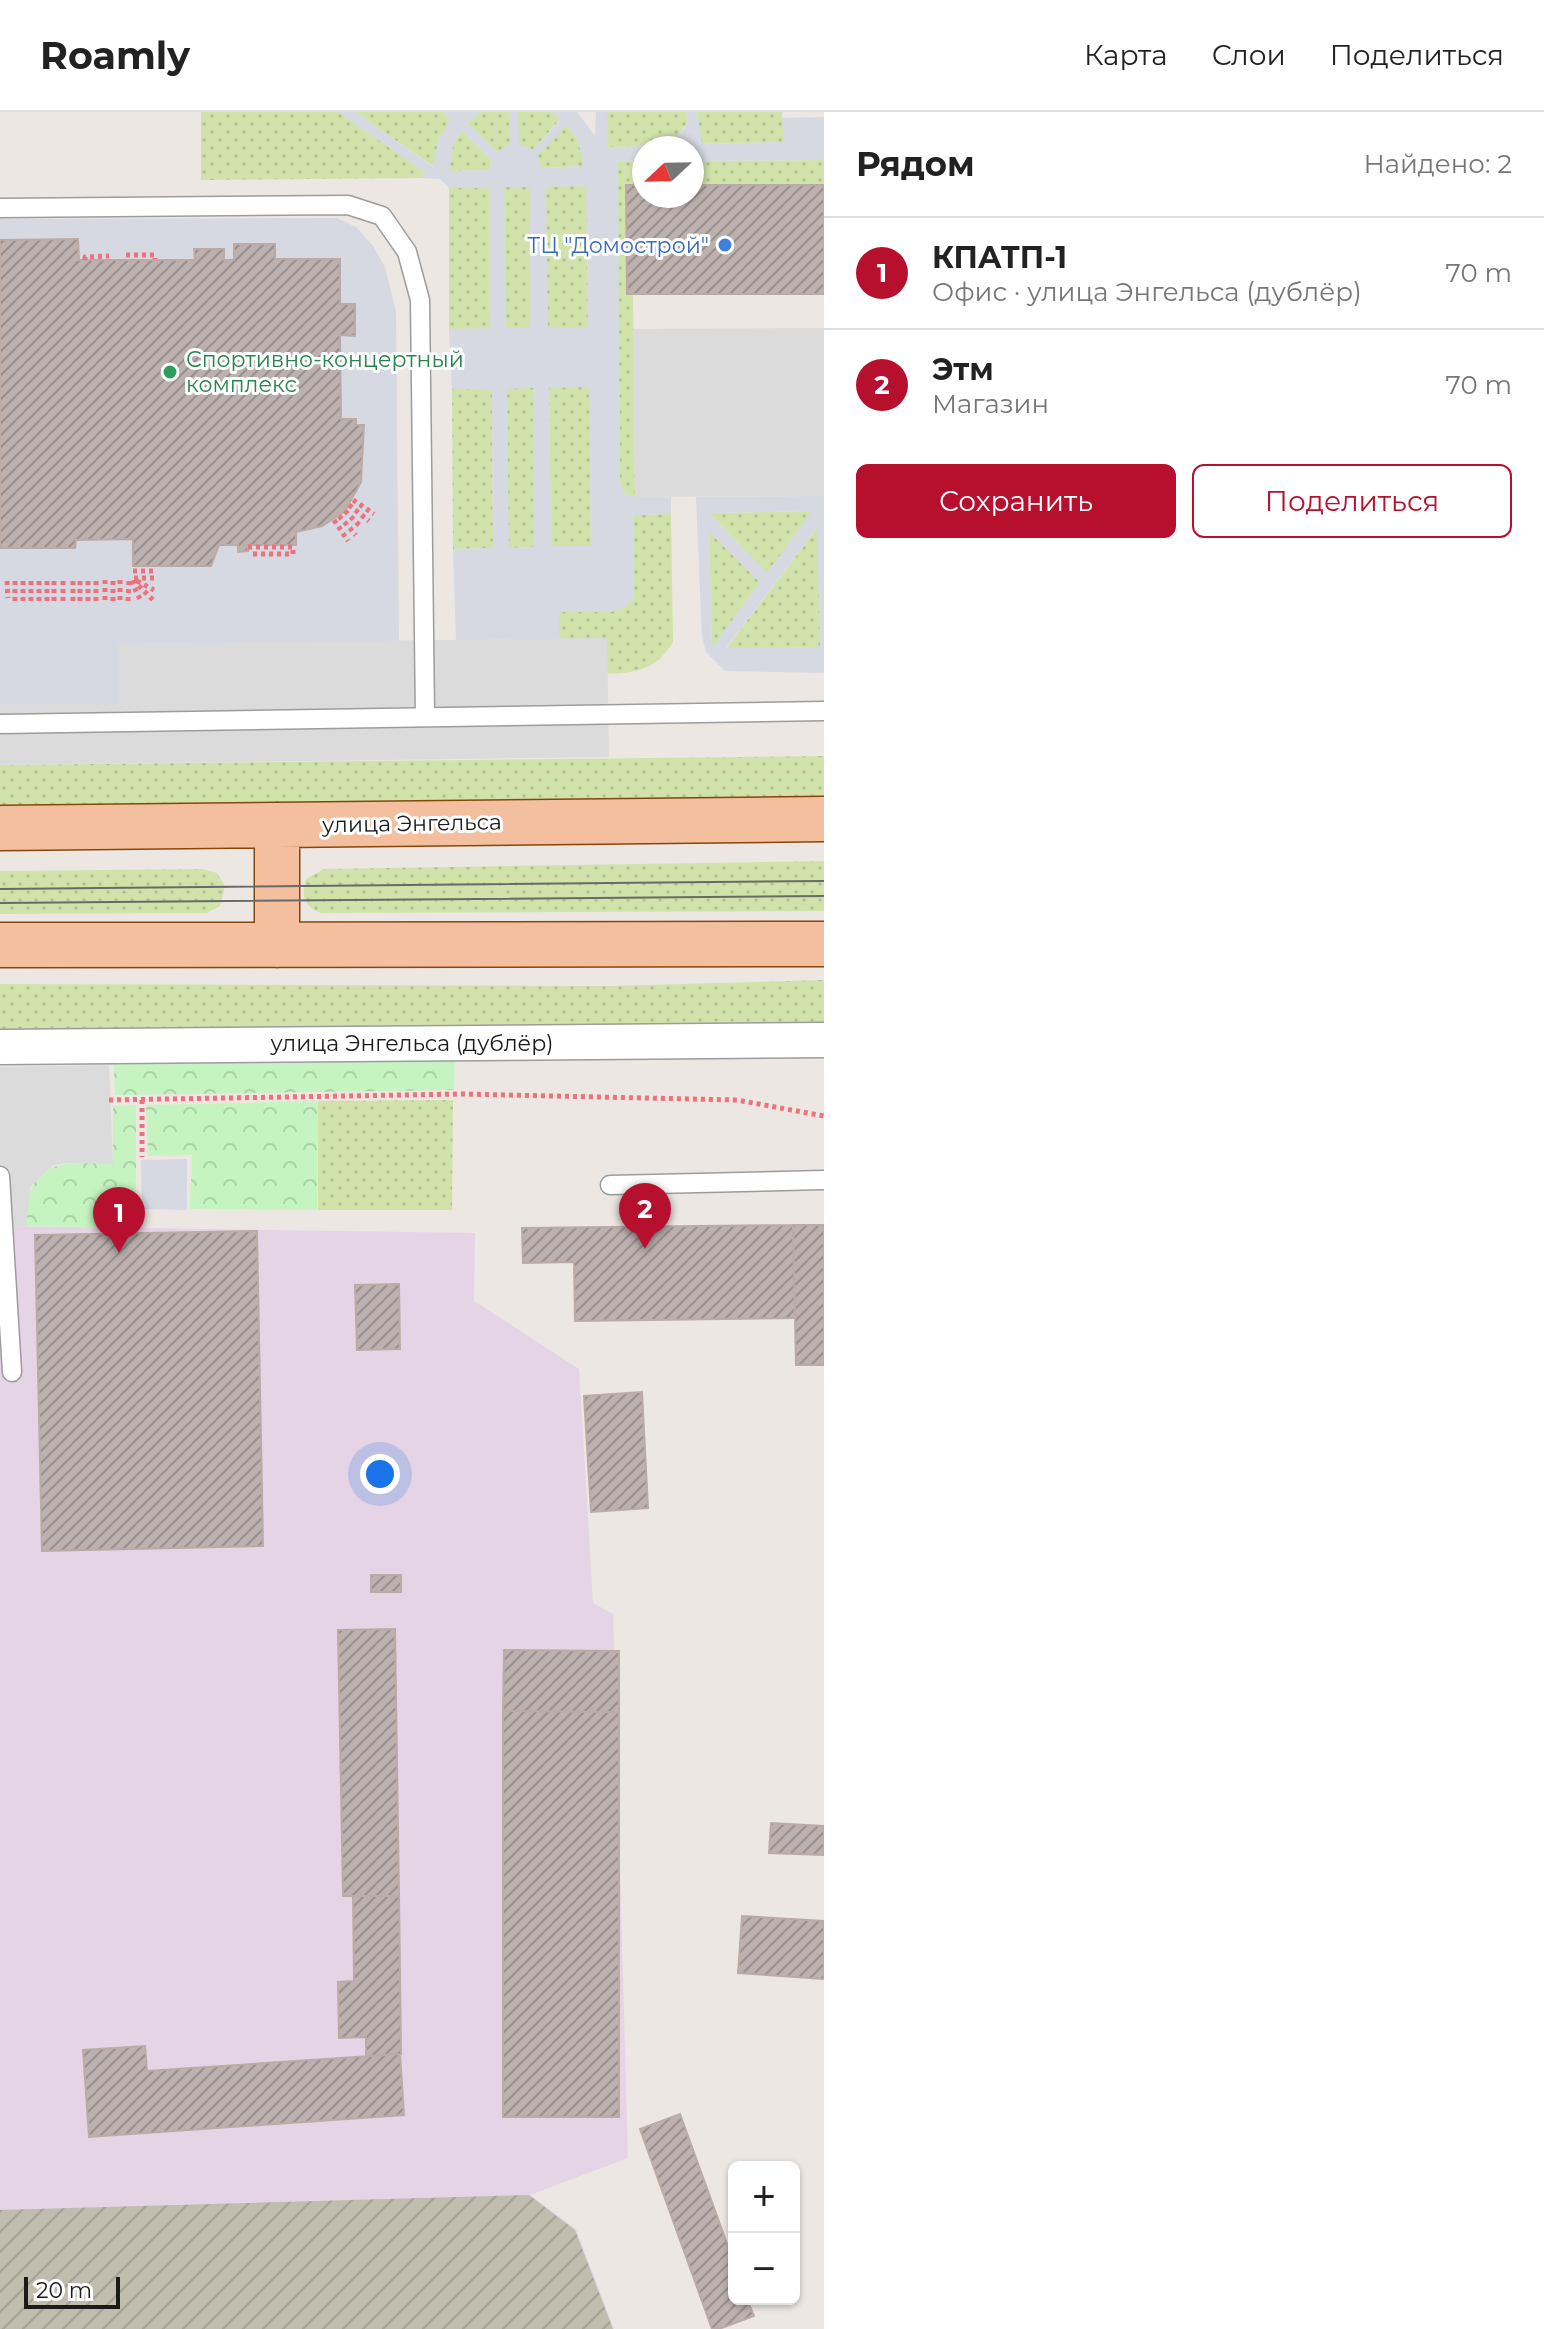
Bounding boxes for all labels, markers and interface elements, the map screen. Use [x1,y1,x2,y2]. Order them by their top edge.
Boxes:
text: Roamly [40,32,190,79]
text: Карта [1084,38,1168,72]
text: Слои [1212,38,1286,72]
text: Поделиться [1330,38,1504,72]
north arrow [632,136,704,208]
text: Рядом [856,143,975,185]
text: Найдено: 2 [1363,148,1512,180]
place label: ТЦ "Домострой" [527,232,709,259]
marker: ТЦ "Домострой" [716,236,734,254]
text: КПАТП-1 [932,239,1067,276]
text: 1 [877,257,887,289]
text: 70 m [1446,257,1512,289]
text: Офис · улица Энгельса (дублёр) [932,276,1362,308]
place label: Спортивно-концертный комплекс [186,346,464,398]
text: Этм [932,351,994,388]
marker: Спортивно-концертный комплекс [161,363,179,381]
text: 2 [874,369,890,401]
text: 70 m [1446,369,1512,401]
text: Магазин [932,388,1049,420]
button: Сохранить [856,464,1176,538]
button: Поделиться [1192,464,1512,538]
street label: улица Энгельса [321,808,502,839]
street label: улица Энгельса (дублёр) [269,1030,554,1057]
pin: 2 [619,1183,671,1249]
pin: 1 [93,1187,145,1253]
your location [360,1454,400,1494]
map controls [728,2161,800,2305]
button: + [728,2161,800,2233]
button: − [728,2233,800,2305]
scale bar [24,2273,120,2309]
text: 20 m [36,2277,92,2304]

